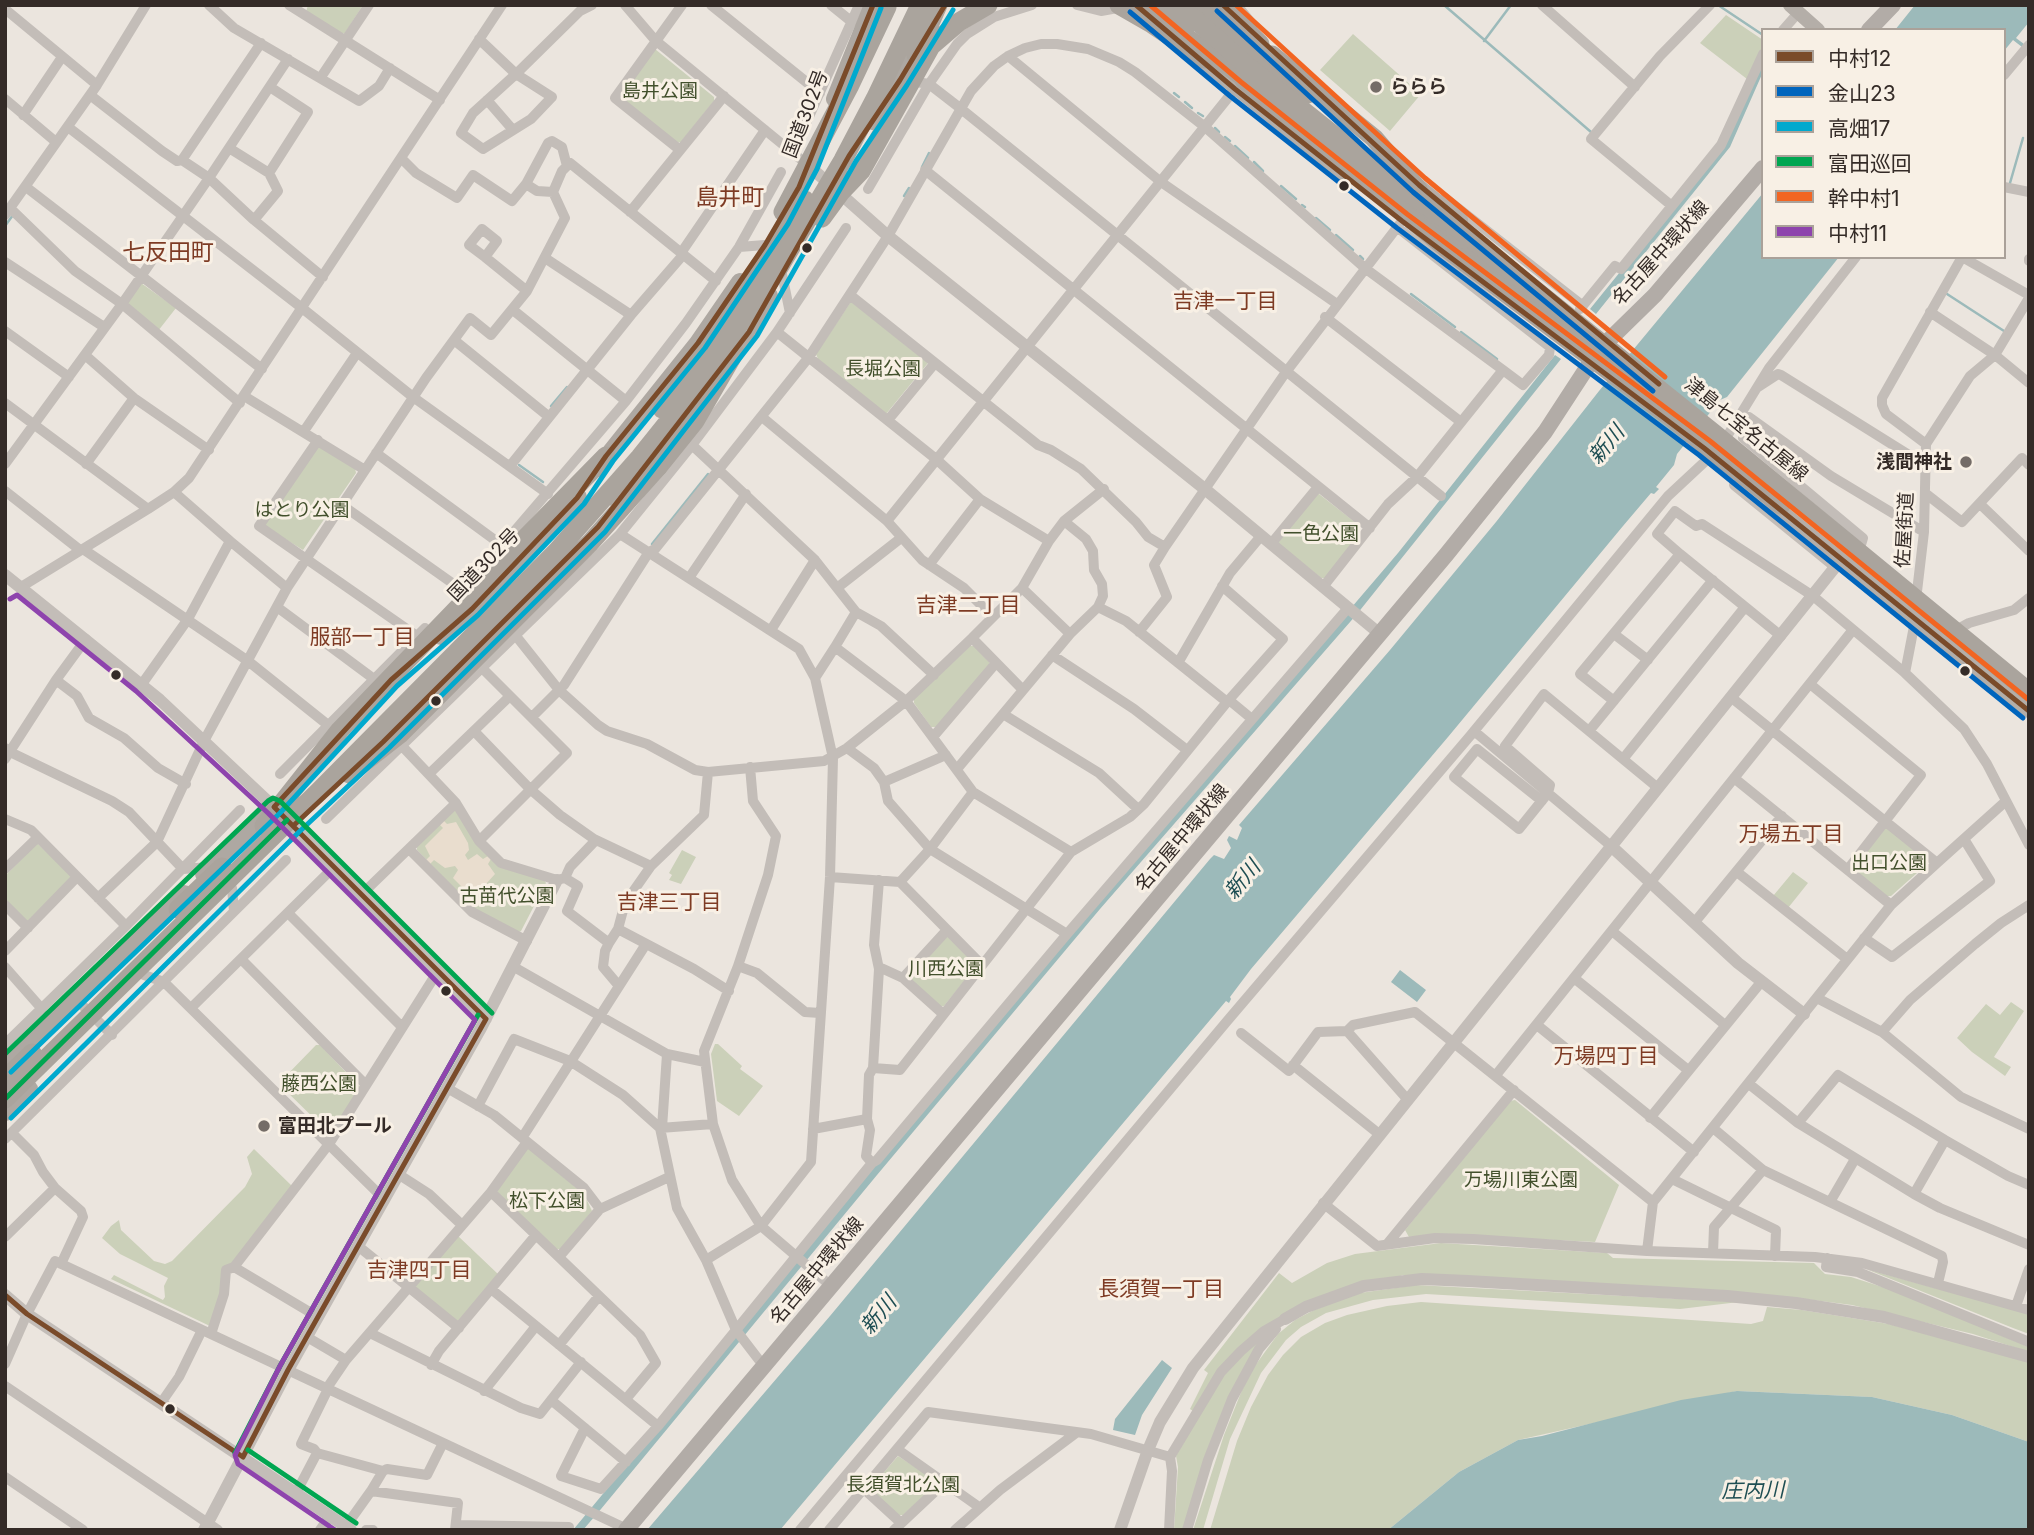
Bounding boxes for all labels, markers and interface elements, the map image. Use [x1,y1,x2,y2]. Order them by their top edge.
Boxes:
legend [1761,28,2006,259]
text: 中村12 [1828,46,1891,71]
street label: 国道302号 [779,67,833,161]
place label: ららら [1390,76,1447,98]
marker: ららら [1368,79,1384,95]
park label: 島井公園 [622,80,698,102]
text: 金山23 [1828,81,1896,106]
text: 高畑17 [1828,116,1890,141]
text: 富田巡回 [1828,151,1912,176]
unlabelled marker [1337,179,1351,193]
district label: 島井町 [696,184,764,212]
text: 幹中村1 [1828,186,1900,211]
street label: 名古屋中環状線 [1608,196,1714,310]
text: 中村11 [1828,221,1887,246]
district label: 七反田町 [122,239,214,267]
unlabelled marker [800,241,814,255]
district label: 吉津一丁目 [1173,289,1277,315]
park label: 長堀公園 [845,358,921,380]
street label: 津島七宝名古屋線 [1680,373,1812,487]
water label: 新川 [1584,421,1630,469]
place label: 浅間神社 [1876,451,1952,473]
marker: 浅間神社 [1958,454,1974,470]
street label: 佐屋街道 [1892,491,1918,569]
park label: はとり公園 [255,499,349,521]
park label: 一色公園 [1283,523,1359,545]
street label: 国道302号 [444,524,524,606]
district label: 吉津二丁目 [916,593,1020,619]
district label: 服部一丁目 [310,625,414,651]
unlabelled marker [1958,664,1972,678]
unlabelled marker [109,668,123,682]
unlabelled marker [429,694,443,708]
street label: 名古屋中環状線 [1131,780,1233,896]
district label: 万場五丁目 [1739,822,1843,848]
park label: 出口公園 [1851,852,1927,874]
water label: 新川 [1220,856,1266,904]
park label: 古苗代公園 [460,885,554,907]
district label: 吉津三丁目 [617,890,721,916]
park label: 川西公園 [908,958,984,980]
unlabelled marker [439,984,453,998]
district label: 万場四丁目 [1554,1044,1658,1070]
park label: 藤西公園 [281,1073,357,1095]
place label: 富田北プール [278,1115,392,1137]
marker: 富田北プール [256,1118,272,1134]
park label: 万場川東公園 [1464,1169,1578,1191]
park label: 松下公園 [509,1190,585,1212]
street label: 名古屋中環状線 [766,1213,868,1329]
district label: 吉津四丁目 [367,1258,471,1284]
district label: 長須賀一丁目 [1098,1277,1224,1303]
water label: 新川 [856,1291,902,1339]
unlabelled marker [163,1402,177,1416]
park label: 長須賀北公園 [846,1474,960,1496]
water label: 庄内川 [1721,1478,1785,1504]

